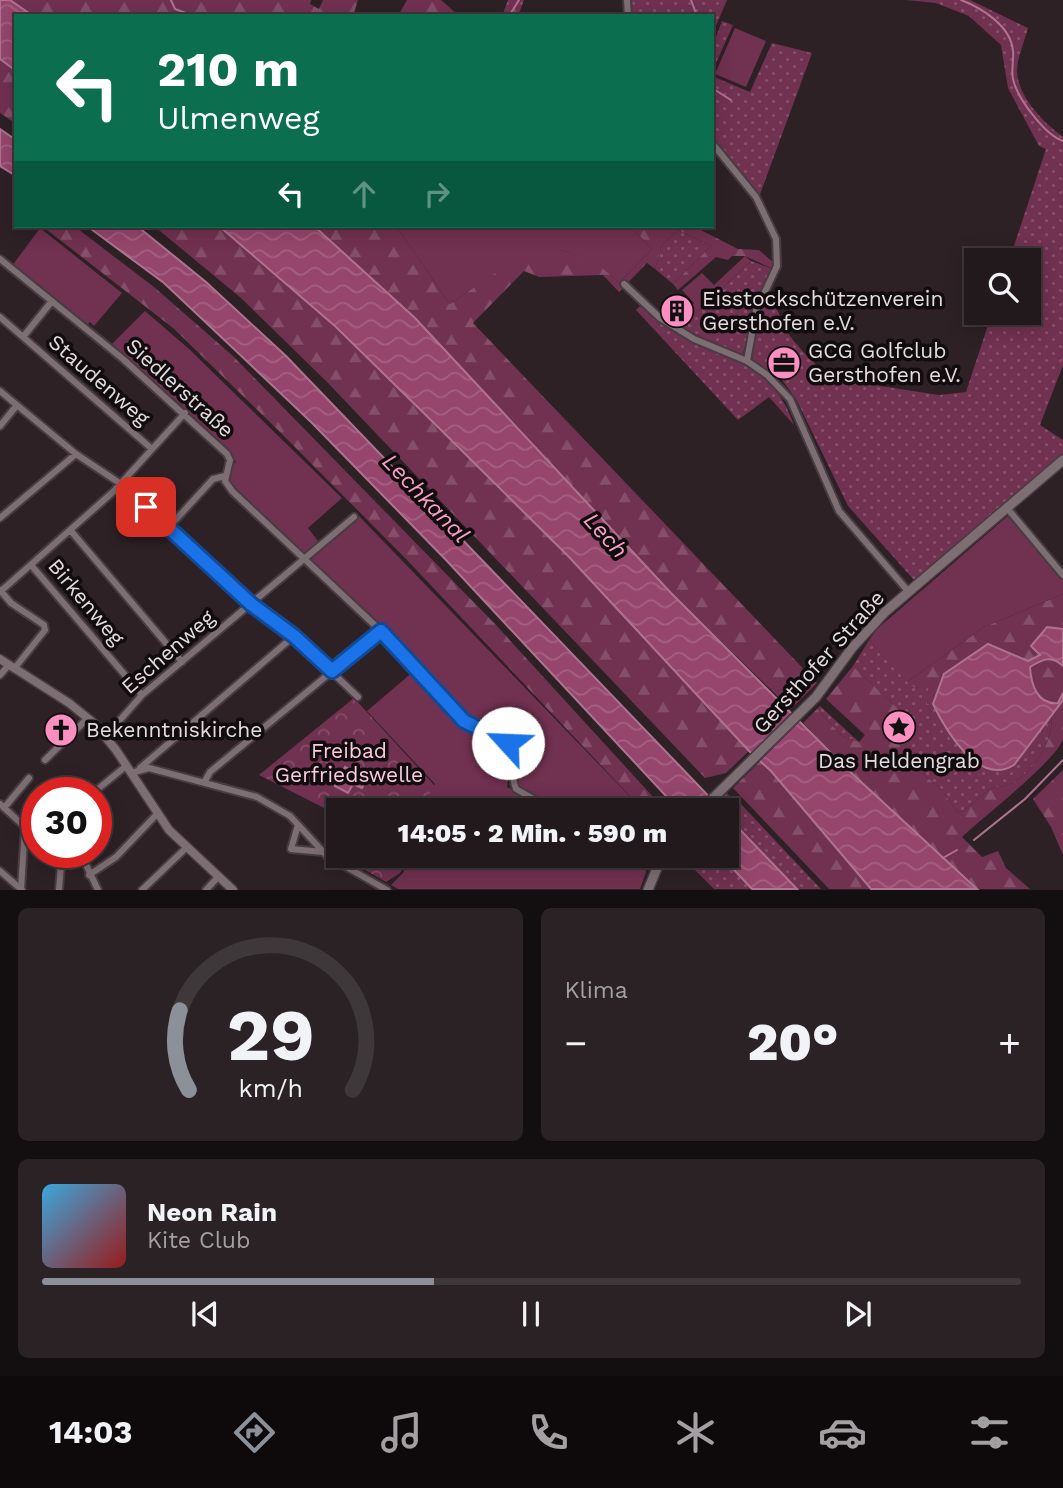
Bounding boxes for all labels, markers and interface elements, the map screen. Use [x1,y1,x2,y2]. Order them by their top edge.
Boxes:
text: 210 m [157,40,299,98]
icon: left [42,42,133,133]
text: Ulmenweg [157,99,320,137]
icon: left [272,175,310,213]
icon: ahead [345,175,383,213]
icon: right [418,175,456,213]
map controls [964,248,1041,325]
button: search [964,248,1041,325]
place label: Eisstockschützenverein Gersthofen e.V. [702,286,943,335]
building icon: Eisstockschützenverein Gersthofen e.V. [658,292,696,330]
street label: Staudenweg [44,329,156,431]
street label: Siedlerstraße [121,333,239,442]
place label: GCG Golfclub Gersthofen e.V. [808,338,961,387]
office icon: GCG Golfclub Gersthofen e.V. [765,344,803,382]
water label: Lechkanal [377,448,475,548]
pin [116,477,176,537]
icon: arrive [127,488,165,526]
water label: Lech [578,507,633,564]
street label: Birkenweg [43,553,130,651]
street label: Gersthofer Straße [748,585,889,738]
street label: Eschenweg [116,604,220,699]
position arrow [471,706,545,780]
place icon: Das Heldengrab [880,708,918,746]
church icon: Bekenntniskirche [42,711,80,749]
place label: Bekenntniskirche [86,717,262,742]
park label: Freibad Gerfriedswelle [275,738,423,787]
place label: Das Heldengrab [818,748,980,773]
speed limit sign: 30 [21,777,112,868]
text: 14:05 · 2 Min. · 590 m [398,818,667,848]
text: Klima [565,977,628,1004]
text: 29 [226,993,314,1079]
text: 20° [747,1012,839,1073]
text: − [565,1021,587,1065]
text: + [998,1021,1021,1065]
text: km/h [238,1074,302,1103]
text: Neon Rain [147,1197,277,1227]
text: Kite Club [147,1227,250,1254]
icon: previous [186,1295,224,1333]
icon: pause [512,1295,550,1333]
icon: next [839,1295,877,1333]
icon: directions [230,1408,279,1457]
icon: music [377,1408,426,1457]
icon: phone [524,1408,573,1457]
icon: climate [671,1408,720,1457]
icon: car [818,1408,867,1457]
icon: filters [965,1408,1014,1457]
text: 14:03 [49,1413,132,1451]

